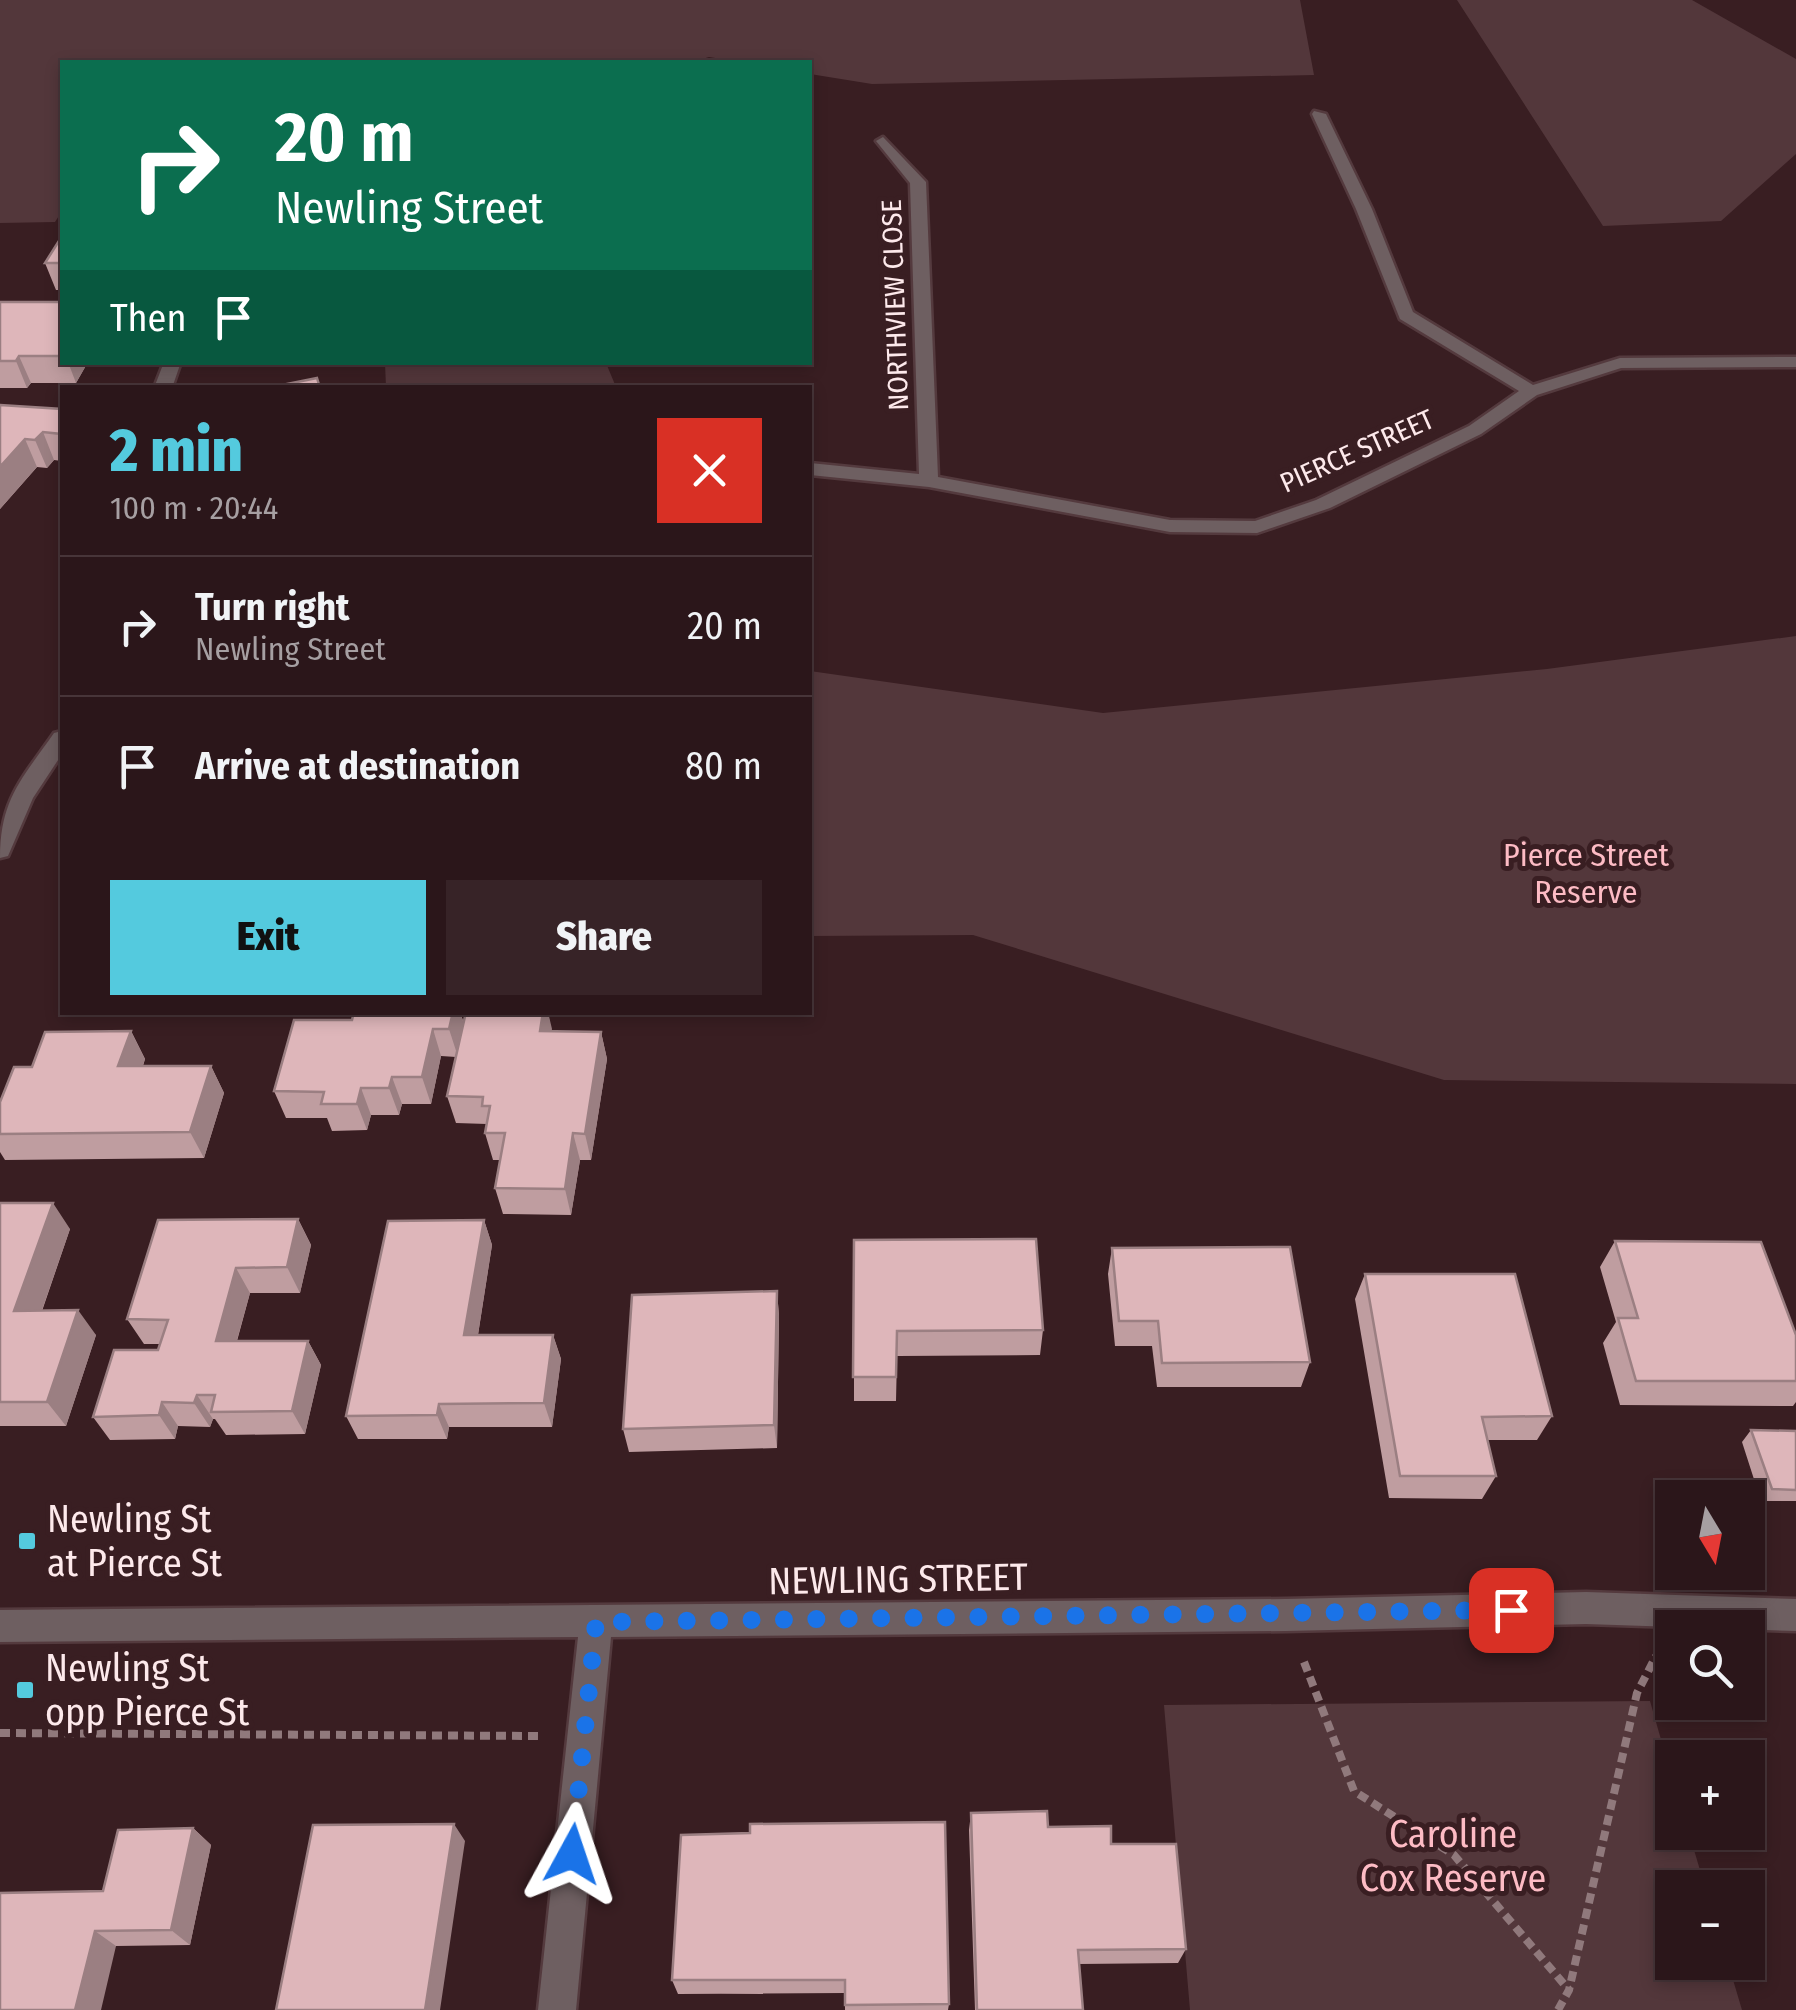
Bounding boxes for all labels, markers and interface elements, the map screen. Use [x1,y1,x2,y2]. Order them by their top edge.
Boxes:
text: 20 m [275,96,414,180]
icon: right [110,100,240,230]
text: Newling Street [275,181,543,235]
street label: NORTHVIEW CLOSE [875,199,915,411]
icon: arrive [206,290,261,345]
text: Then [110,295,186,341]
street label: PIERCE STREET [1275,402,1439,500]
text: 2 min [110,415,243,487]
button: close [657,418,762,523]
text: 100 m · 20:44 [110,489,278,527]
text: Turn right [195,584,349,630]
icon: right [110,599,165,654]
text: 20 m [687,603,762,649]
text: Newling Street [195,630,386,668]
icon: arrive [110,739,165,794]
text: Arrive at destination [195,743,520,789]
text: 80 m [685,743,762,789]
park label: Pierce Street Reserve [1503,836,1670,911]
button: Exit [110,880,426,995]
button: Share [446,880,762,995]
north arrow [1655,1480,1765,1590]
map controls [1655,1480,1765,1980]
place label: Newling St at Pierce St [47,1496,222,1586]
marker: Newling St at Pierce St [16,1530,38,1552]
street label: NEWLING STREET [768,1554,1029,1604]
pin [1469,1568,1554,1653]
icon: arrive [1484,1583,1539,1638]
button: search [1655,1610,1765,1720]
place label: Newling St opp Pierce St [45,1645,250,1735]
marker: Newling St opp Pierce St [14,1679,36,1701]
button: + [1655,1740,1765,1850]
position arrow [520,1802,624,1906]
park label: Caroline Cox Reserve [1360,1811,1546,1901]
button: − [1655,1870,1765,1980]

